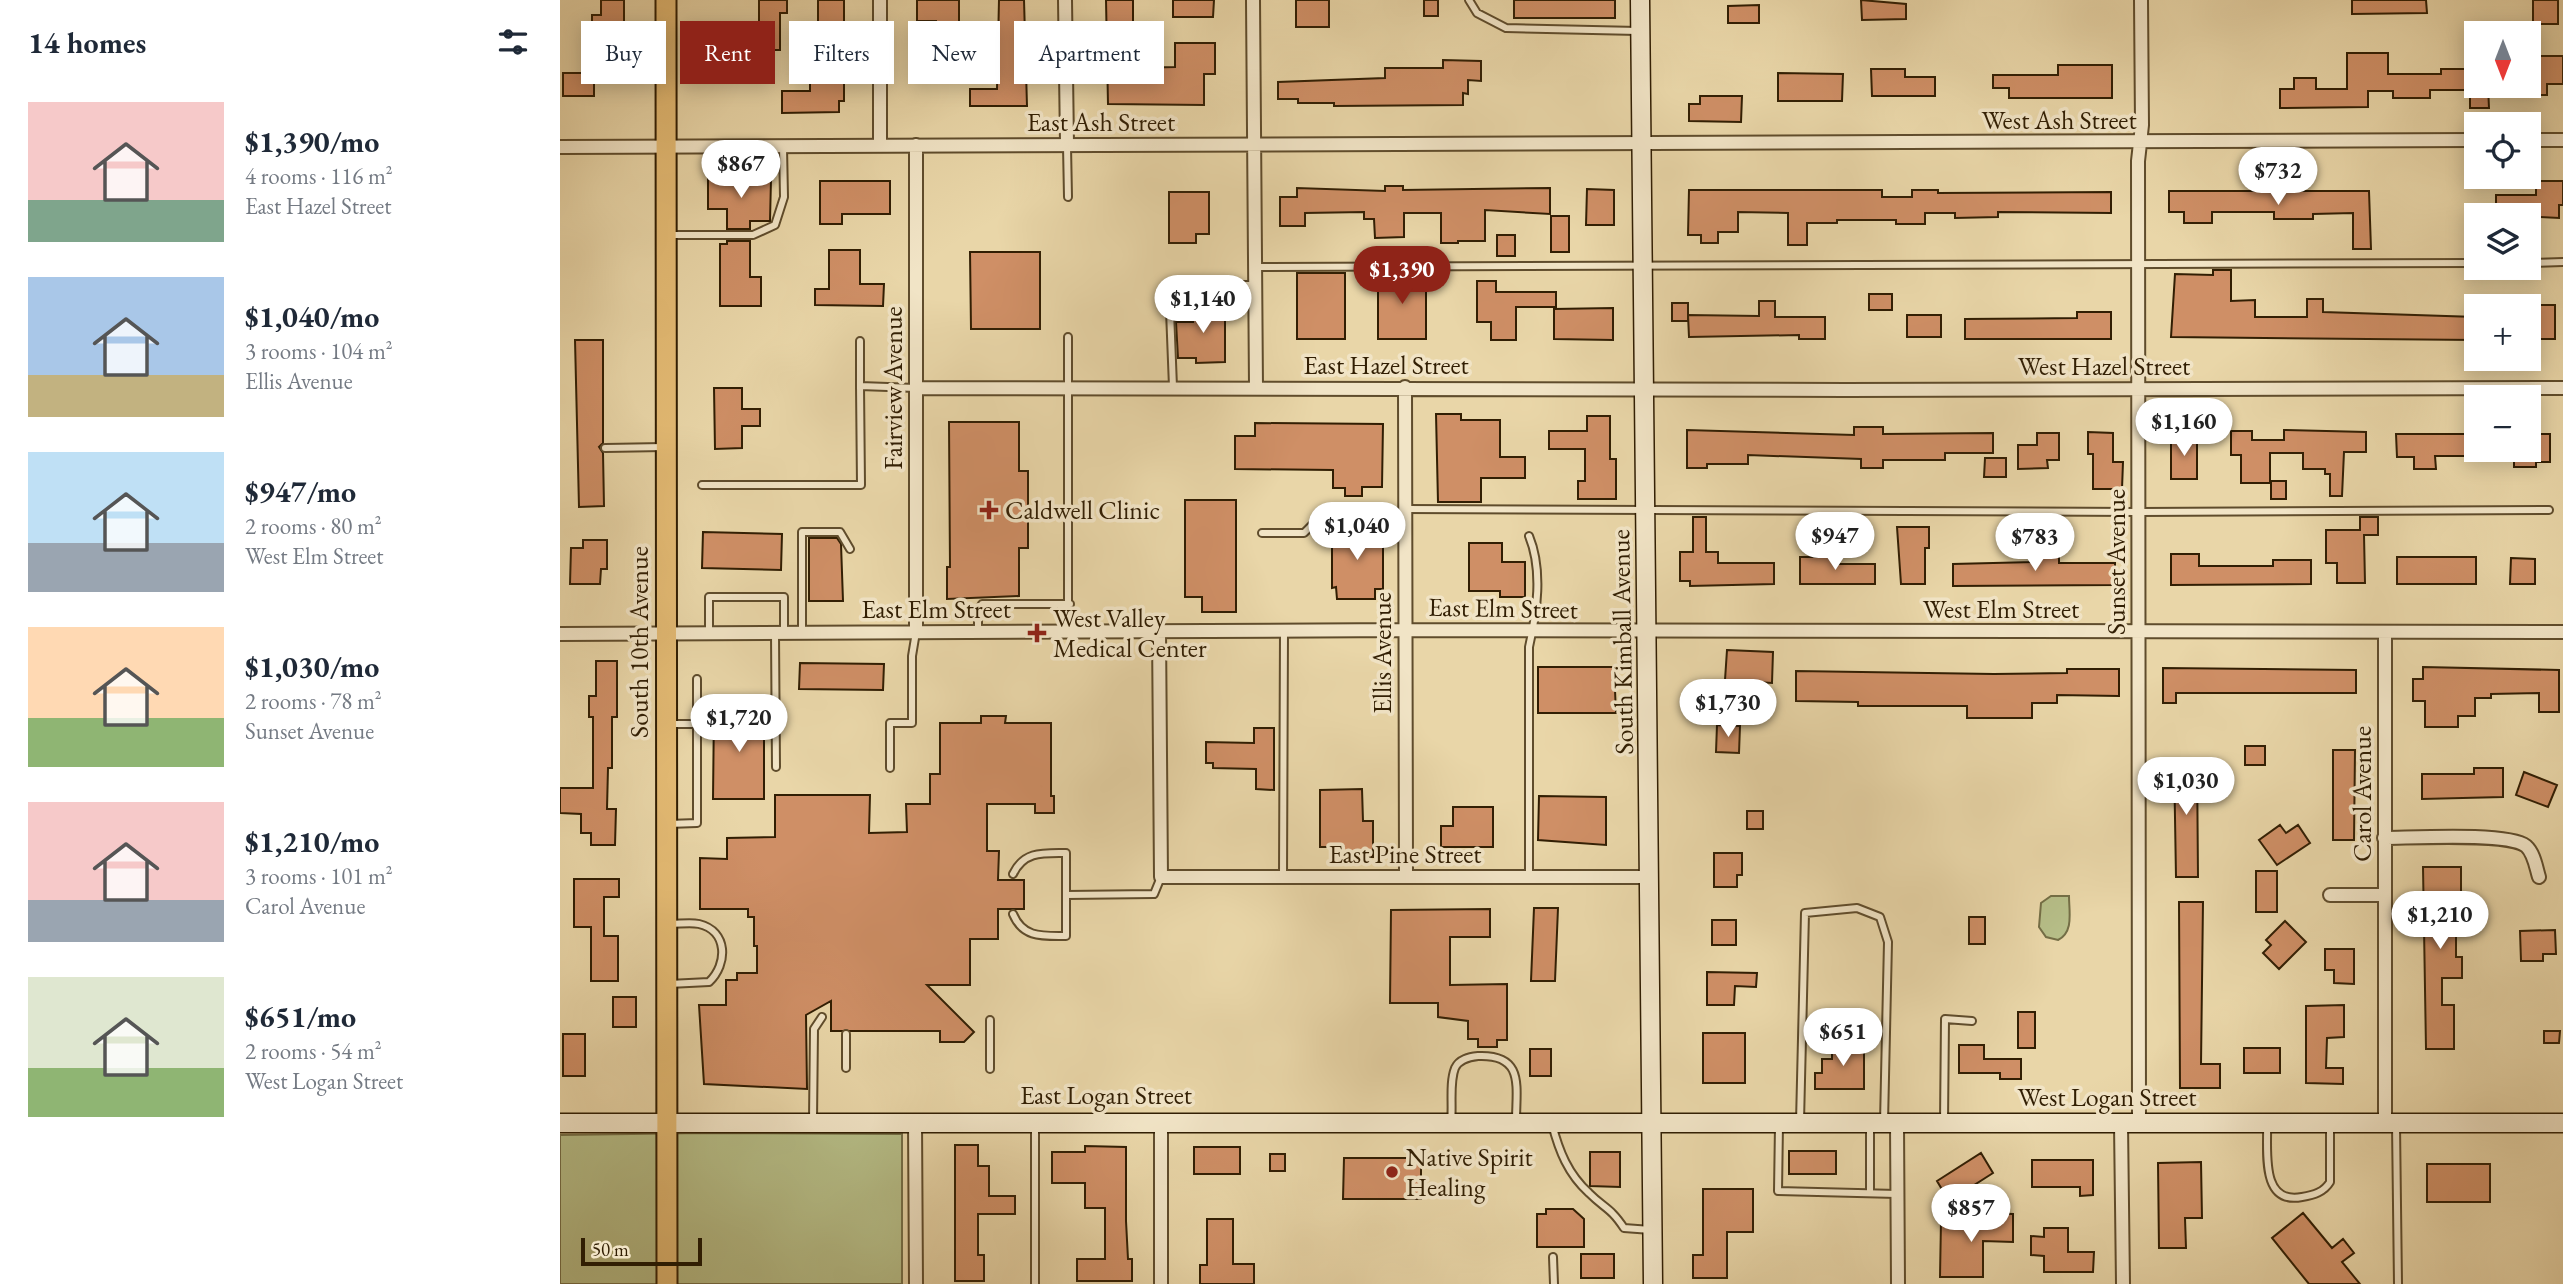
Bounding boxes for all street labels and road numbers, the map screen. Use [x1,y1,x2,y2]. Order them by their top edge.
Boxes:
street label: West Ash Street [1981,103,2137,137]
street label: East Ash Street [1027,105,1175,139]
street label: Fairview Avenue [876,306,910,470]
street label: East Hazel Street [1303,348,1469,382]
street label: West Hazel Street [2018,349,2190,383]
street label: Sunset Avenue [2099,489,2133,635]
street label: South Kimball Avenue [1603,529,1641,755]
street label: South 10th Avenue [622,546,656,738]
street label: East Elm Street [1428,590,1578,626]
street label: East Elm Street [861,592,1011,626]
street label: Ellis Avenue [1365,592,1399,714]
street label: West Elm Street [1923,592,2079,626]
street label: Carol Avenue [2345,726,2379,862]
street label: East Pine Street [1328,837,1482,871]
street label: East Logan Street [1020,1078,1192,1112]
street label: West Logan Street [2018,1080,2196,1114]

